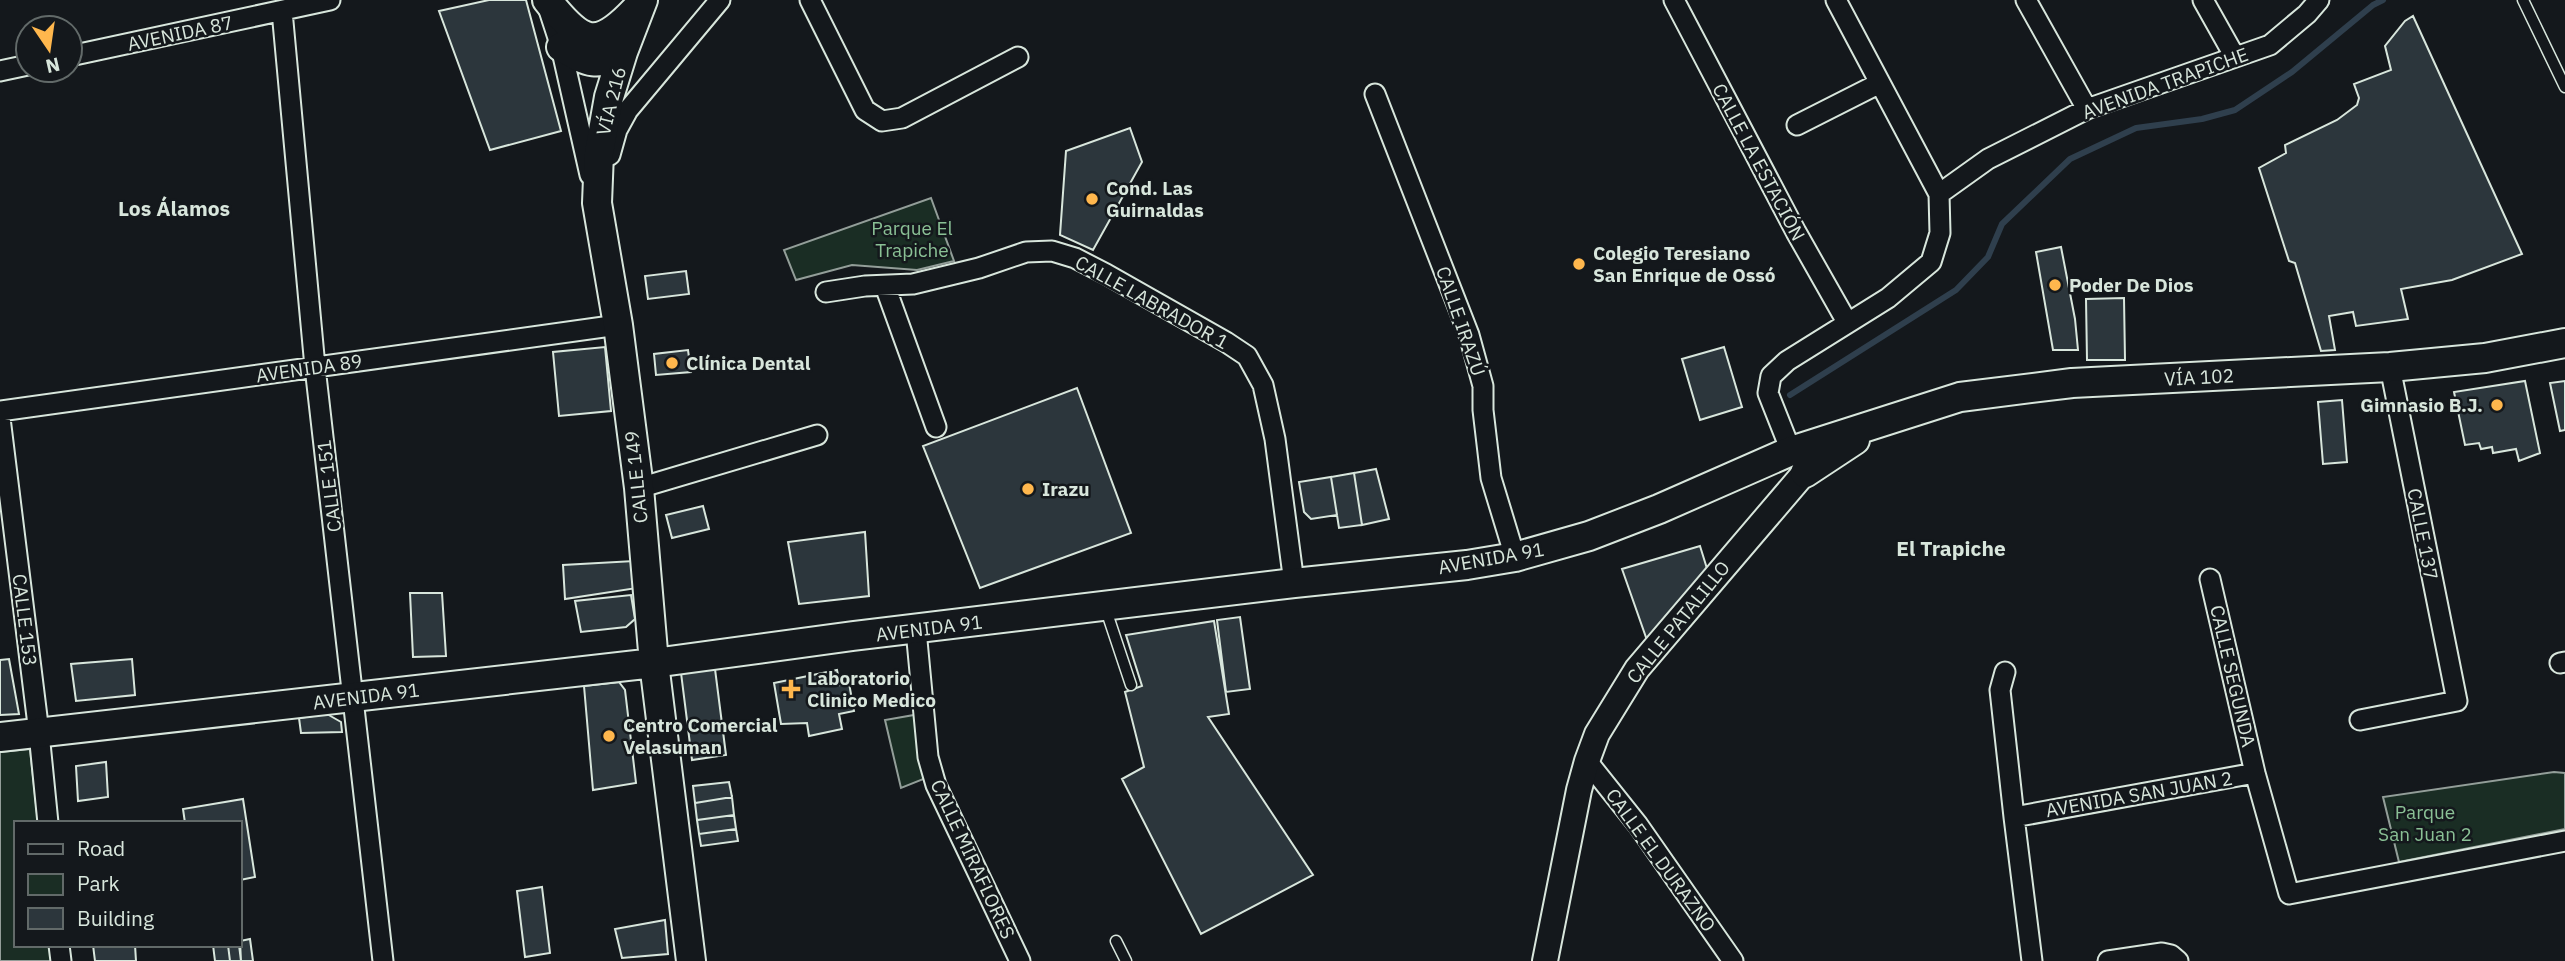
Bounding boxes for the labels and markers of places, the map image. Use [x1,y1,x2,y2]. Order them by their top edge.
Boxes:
place label: Cond. Las Guirnaldas [1106,176,1204,222]
marker: Cond. Las Guirnaldas [1084,191,1100,207]
place label: Colegio Teresiano San Enrique de Ossó [1593,241,1776,287]
marker: Colegio Teresiano San Enrique de Ossó [1571,256,1587,272]
place label: Poder De Dios [2069,273,2194,297]
marker: Poder De Dios [2047,277,2063,293]
place label: Clínica Dental [686,351,811,375]
marker: Clínica Dental [664,355,680,371]
place label: Gimnasio B.J. [2360,393,2483,417]
marker: Gimnasio B.J. [2489,397,2505,413]
place label: Irazu [1042,477,1090,501]
marker: Irazu [1020,481,1036,497]
place label: Laboratorio Clinico Medico [807,666,936,712]
marker: Laboratorio Clinico Medico [781,679,801,699]
place label: Centro Comercial Velasuman [623,713,778,759]
marker: Centro Comercial Velasuman [601,728,617,744]

